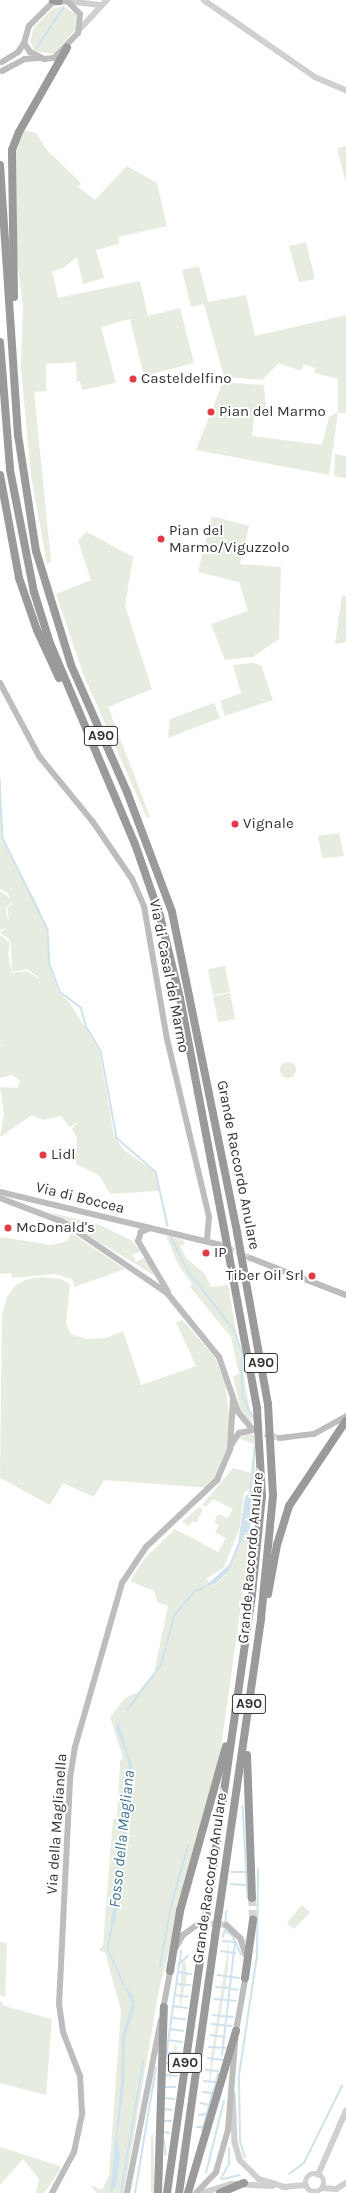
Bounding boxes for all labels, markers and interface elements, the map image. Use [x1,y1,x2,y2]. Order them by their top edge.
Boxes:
place label: Casteldelfino [141,370,232,388]
marker: Casteldelfino [128,374,138,384]
place label: Pian del Marmo [219,403,326,421]
marker: Pian del Marmo [206,407,216,417]
place label: Pian del Marmo/Viguzzolo [169,521,289,556]
marker: Pian del Marmo/Viguzzolo [156,534,166,544]
road number: A90 [83,724,119,748]
place label: Vignale [243,815,294,833]
marker: Vignale [230,819,240,829]
street label: Via di Casal del Marmo [145,898,193,1054]
street label: Grande Raccordo Anulare [213,1079,263,1251]
place label: Lidl [51,1146,76,1164]
marker: Lidl [38,1150,48,1160]
street label: Via di Boccea [34,1178,126,1218]
place label: McDonald's [16,1219,95,1237]
marker: McDonald's [3,1223,13,1233]
place label: IP [214,1244,227,1262]
marker: IP [201,1248,211,1258]
place label: Tiber Oil Srl [226,1267,304,1285]
marker: Tiber Oil Srl [307,1271,317,1281]
road number: A90 [243,1351,279,1375]
street label: Grande Raccordo Anulare [235,1472,267,1644]
road number: A90 [231,1692,267,1716]
street label: Via della Maglianella [43,1753,71,1895]
water label: Fosso della Magliana [105,1769,139,1909]
street label: Grande Raccordo Anulare [189,1792,231,1964]
road number: A90 [167,2051,203,2075]

